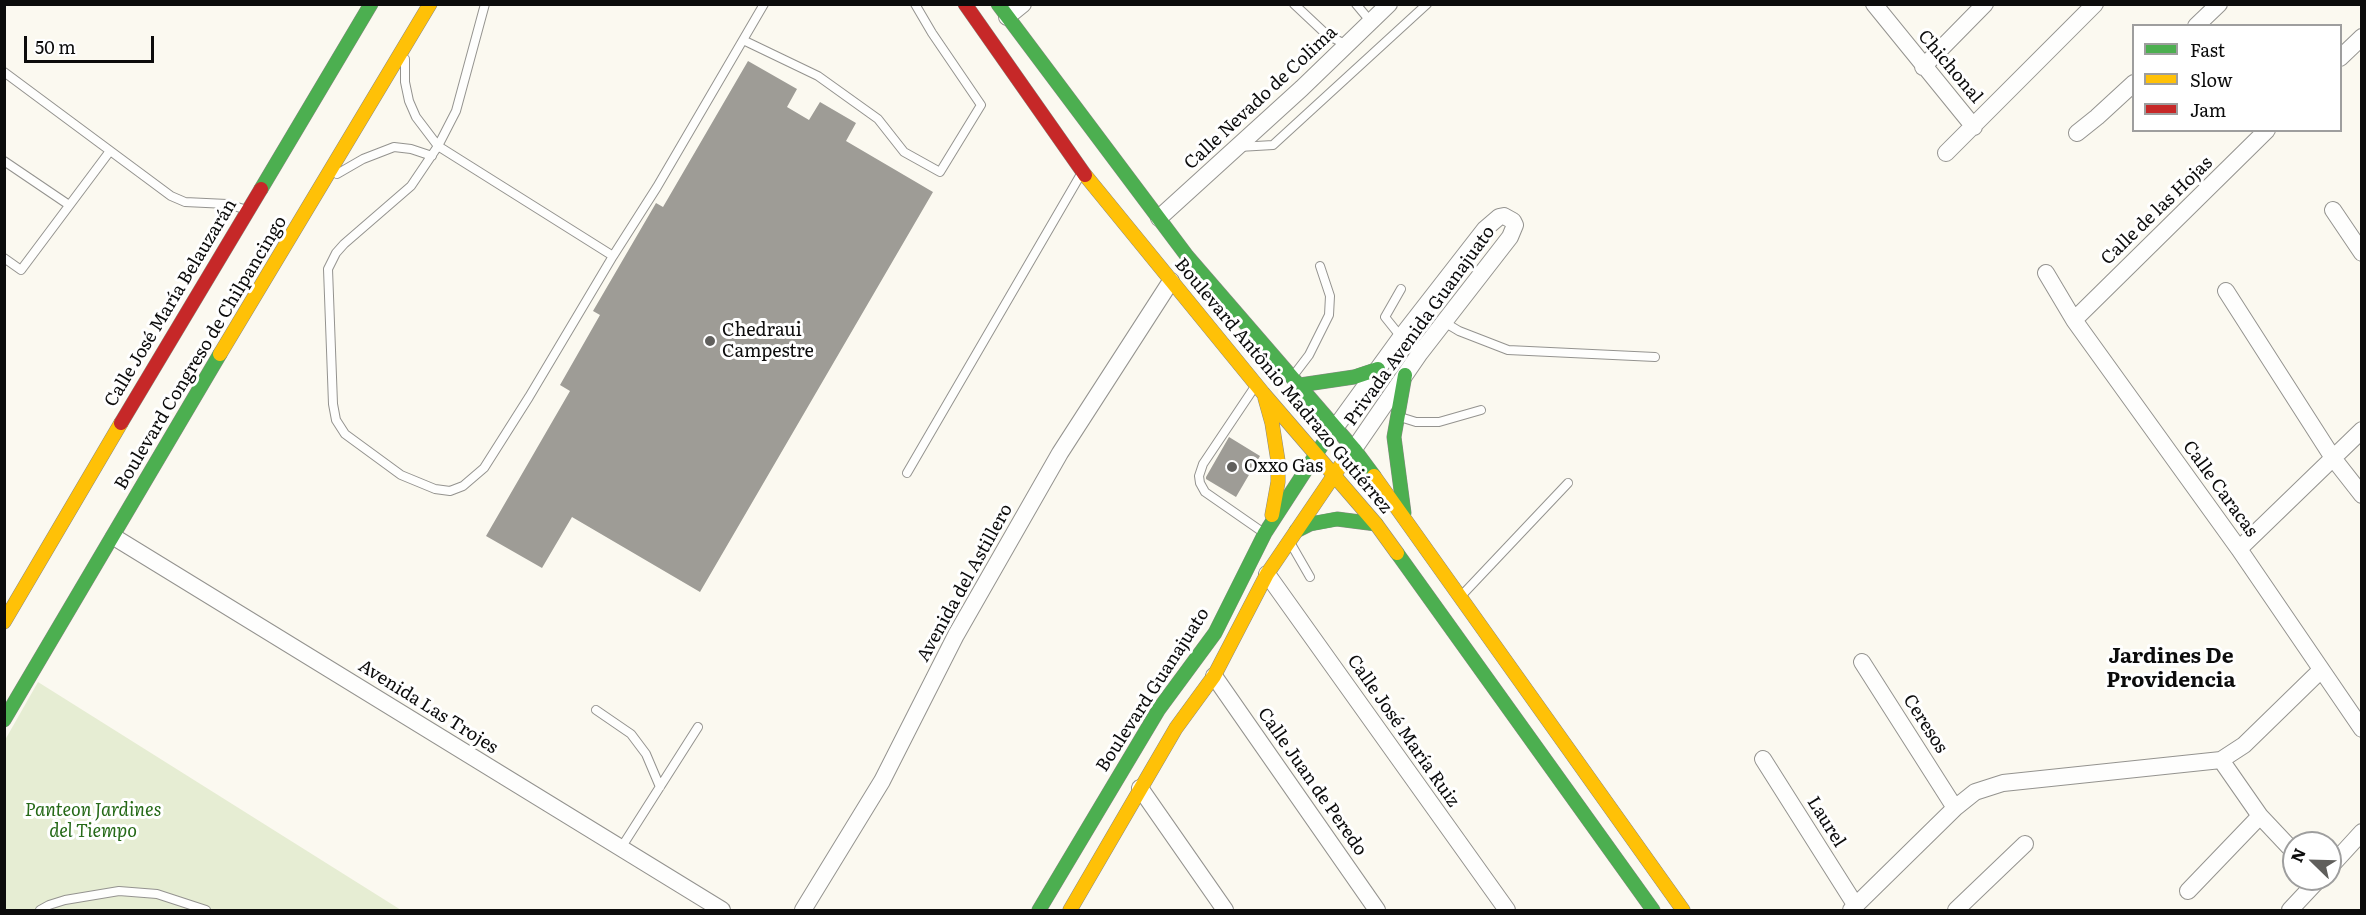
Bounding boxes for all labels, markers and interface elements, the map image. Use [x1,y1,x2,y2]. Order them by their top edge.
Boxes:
street label: Calle Nevado de Colima [1180,22,1342,174]
scale bar [27,24,158,62]
legend [2132,24,2342,132]
street label: Chichonal [1913,26,1987,108]
text: 50 m [35,33,76,60]
text: Fast [2190,36,2225,63]
text: Slow [2190,66,2232,93]
text: Jam [2190,96,2226,123]
street label: Calle de las Hojas [2097,152,2217,270]
street label: Calle José María Belauzarán [100,195,242,411]
street label: Boulevard Congreso de Chilpancingo [110,212,292,494]
street label: Privada Avenida Guanajuato [1340,222,1500,430]
street label: Boulevard Antônio Madrazo Gutiérrez [1170,254,1396,518]
place label: Chedraui Campestre [722,320,814,362]
marker: Chedraui Campestre [703,334,717,348]
street label: Calle Caracas [2178,437,2262,541]
place label: Oxxo Gas [1244,456,1323,478]
marker: Oxxo Gas [1225,460,1239,474]
street label: Avenida del Astillero [913,500,1017,666]
street label: Boulevard Guanajuato [1092,604,1214,776]
district label: Jardines De Providencia [2106,644,2236,694]
street label: Calle José María Ruiz [1342,651,1464,811]
street label: Avenida Las Trojes [354,655,502,759]
street label: Ceresos [1898,691,1952,757]
street label: Calle Juan de Peredo [1253,704,1371,860]
street label: Laurel [1802,793,1850,851]
park label: Panteon Jardines del Tiempo [25,800,161,842]
north arrow [2282,831,2342,891]
text: N [2284,844,2311,866]

